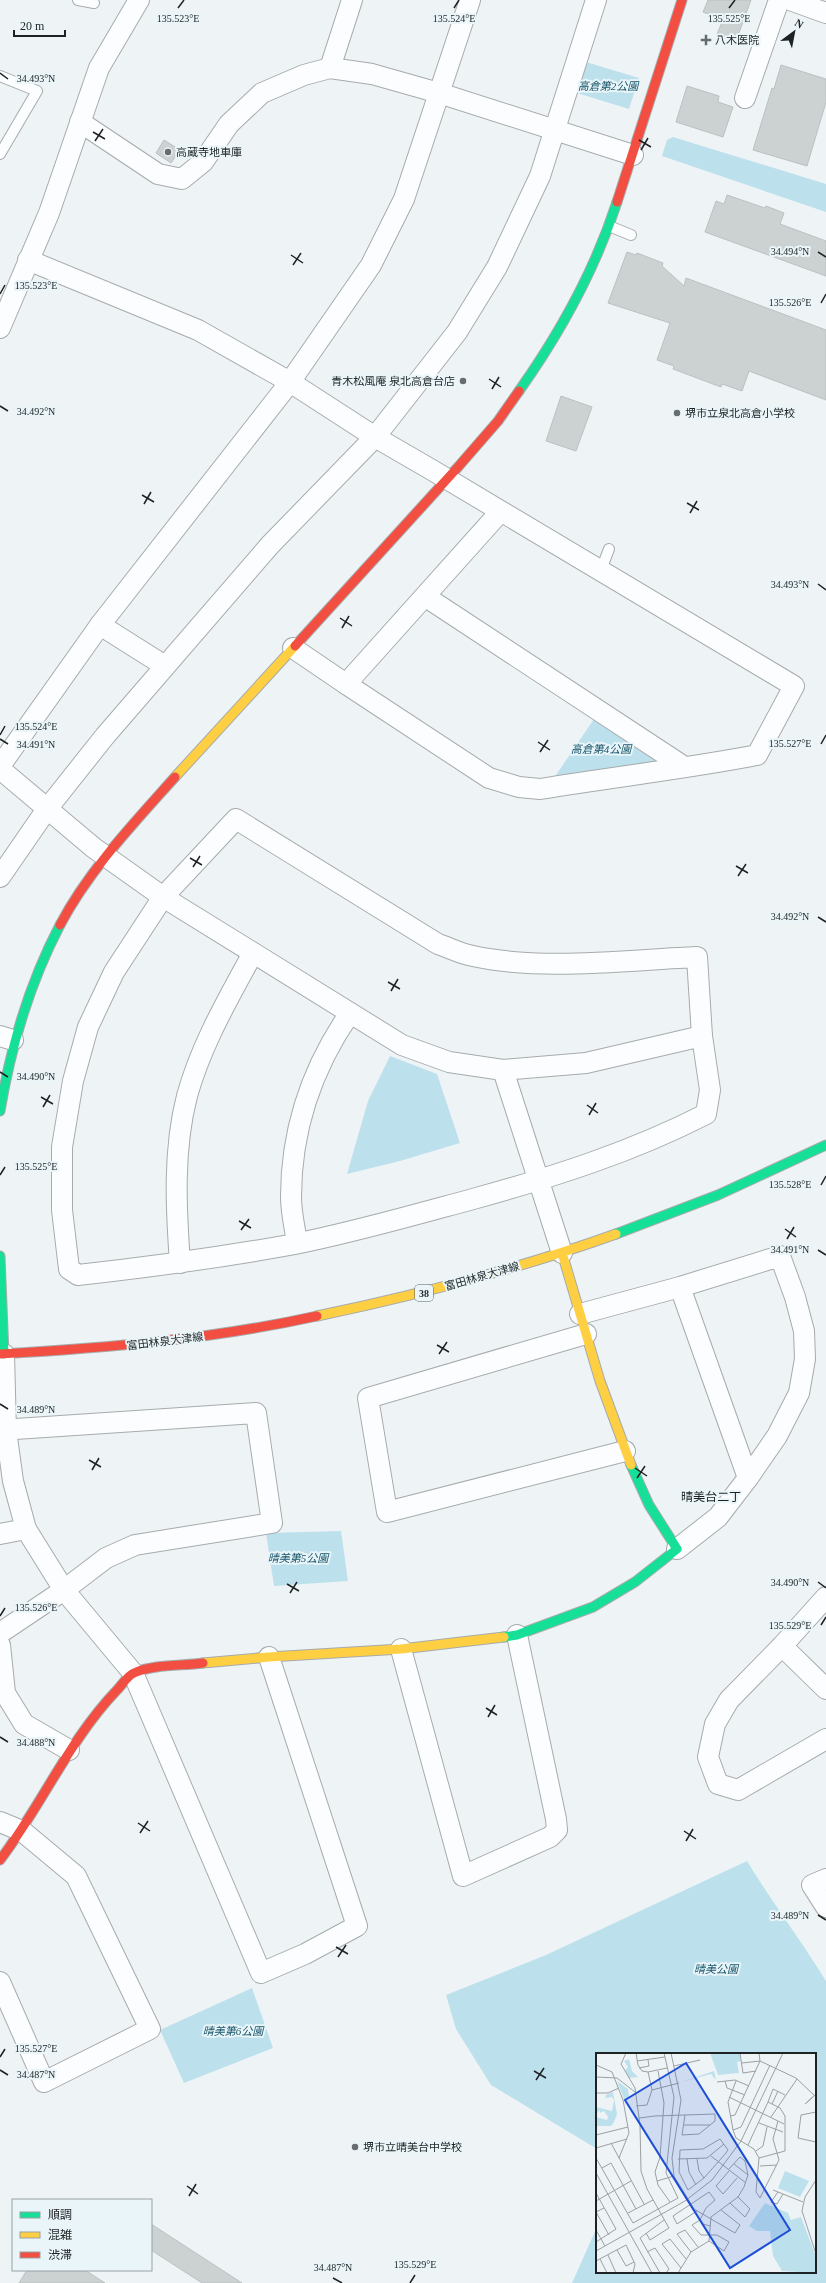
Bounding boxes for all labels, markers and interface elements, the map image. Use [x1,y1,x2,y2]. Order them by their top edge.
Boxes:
scale bar [14,12,65,38]
north arrow [774,12,814,52]
text: 135.523°E [157,13,199,24]
text: 135.524°E [433,13,475,24]
text: 135.525°E [708,13,750,24]
text: N [793,16,806,31]
text: 20 m [20,19,45,33]
marker: 八木医院 [700,34,712,46]
place label: 八木医院 [715,34,759,46]
text: 34.493°N [17,73,55,84]
park label: 高倉第2公園 [578,80,640,92]
place label: 高蔵寺地車庫 [176,146,242,158]
marker: 高蔵寺地車庫 [163,147,173,157]
text: 34.494°N [771,246,809,257]
text: 135.523°E [15,280,57,291]
text: 135.526°E [769,297,811,308]
place label: 青木松風庵 泉北高倉台店 [331,375,455,387]
marker: 青木松風庵 泉北高倉台店 [458,376,468,386]
text: 34.492°N [17,406,55,417]
place label: 堺市立泉北高倉小学校 [685,407,795,419]
marker: 堺市立泉北高倉小学校 [672,408,682,418]
text: 34.493°N [771,579,809,590]
text: 135.524°E [15,721,57,732]
text: 135.527°E [769,738,811,749]
text: 34.491°N [17,739,55,750]
park label: 高倉第4公園 [571,743,633,755]
text: 34.492°N [771,911,809,922]
text: 34.490°N [17,1071,55,1082]
text: 135.525°E [15,1161,57,1172]
text: 135.528°E [769,1179,811,1190]
text: 34.491°N [771,1244,809,1255]
street label: 富田林泉大津線 [443,1260,521,1292]
road number: 38 [415,1285,433,1301]
street label: 富田林泉大津線 [126,1330,204,1352]
text: 34.489°N [17,1404,55,1415]
district label: 晴美台二丁 [681,1490,741,1504]
park label: 晴美第5公園 [268,1552,330,1564]
text: 34.490°N [771,1577,809,1588]
text: 135.526°E [15,1602,57,1613]
text: 135.529°E [769,1620,811,1631]
text: 34.488°N [17,1737,55,1748]
text: 34.489°N [771,1910,809,1921]
park label: 晴美公園 [694,1963,740,1975]
park label: 晴美第6公園 [203,2025,265,2037]
text: 135.527°E [15,2043,57,2054]
inset map [596,2053,816,2273]
text: 34.487°N [17,2069,55,2080]
place label: 堺市立晴美台中学校 [363,2141,462,2153]
marker: 堺市立晴美台中学校 [350,2142,360,2152]
legend [12,2199,152,2271]
text: 順調 [48,2208,72,2222]
text: 混雑 [48,2228,72,2242]
text: 渋滞 [48,2248,72,2262]
text: 135.529°E [394,2259,436,2270]
text: 34.487°N [314,2262,352,2273]

